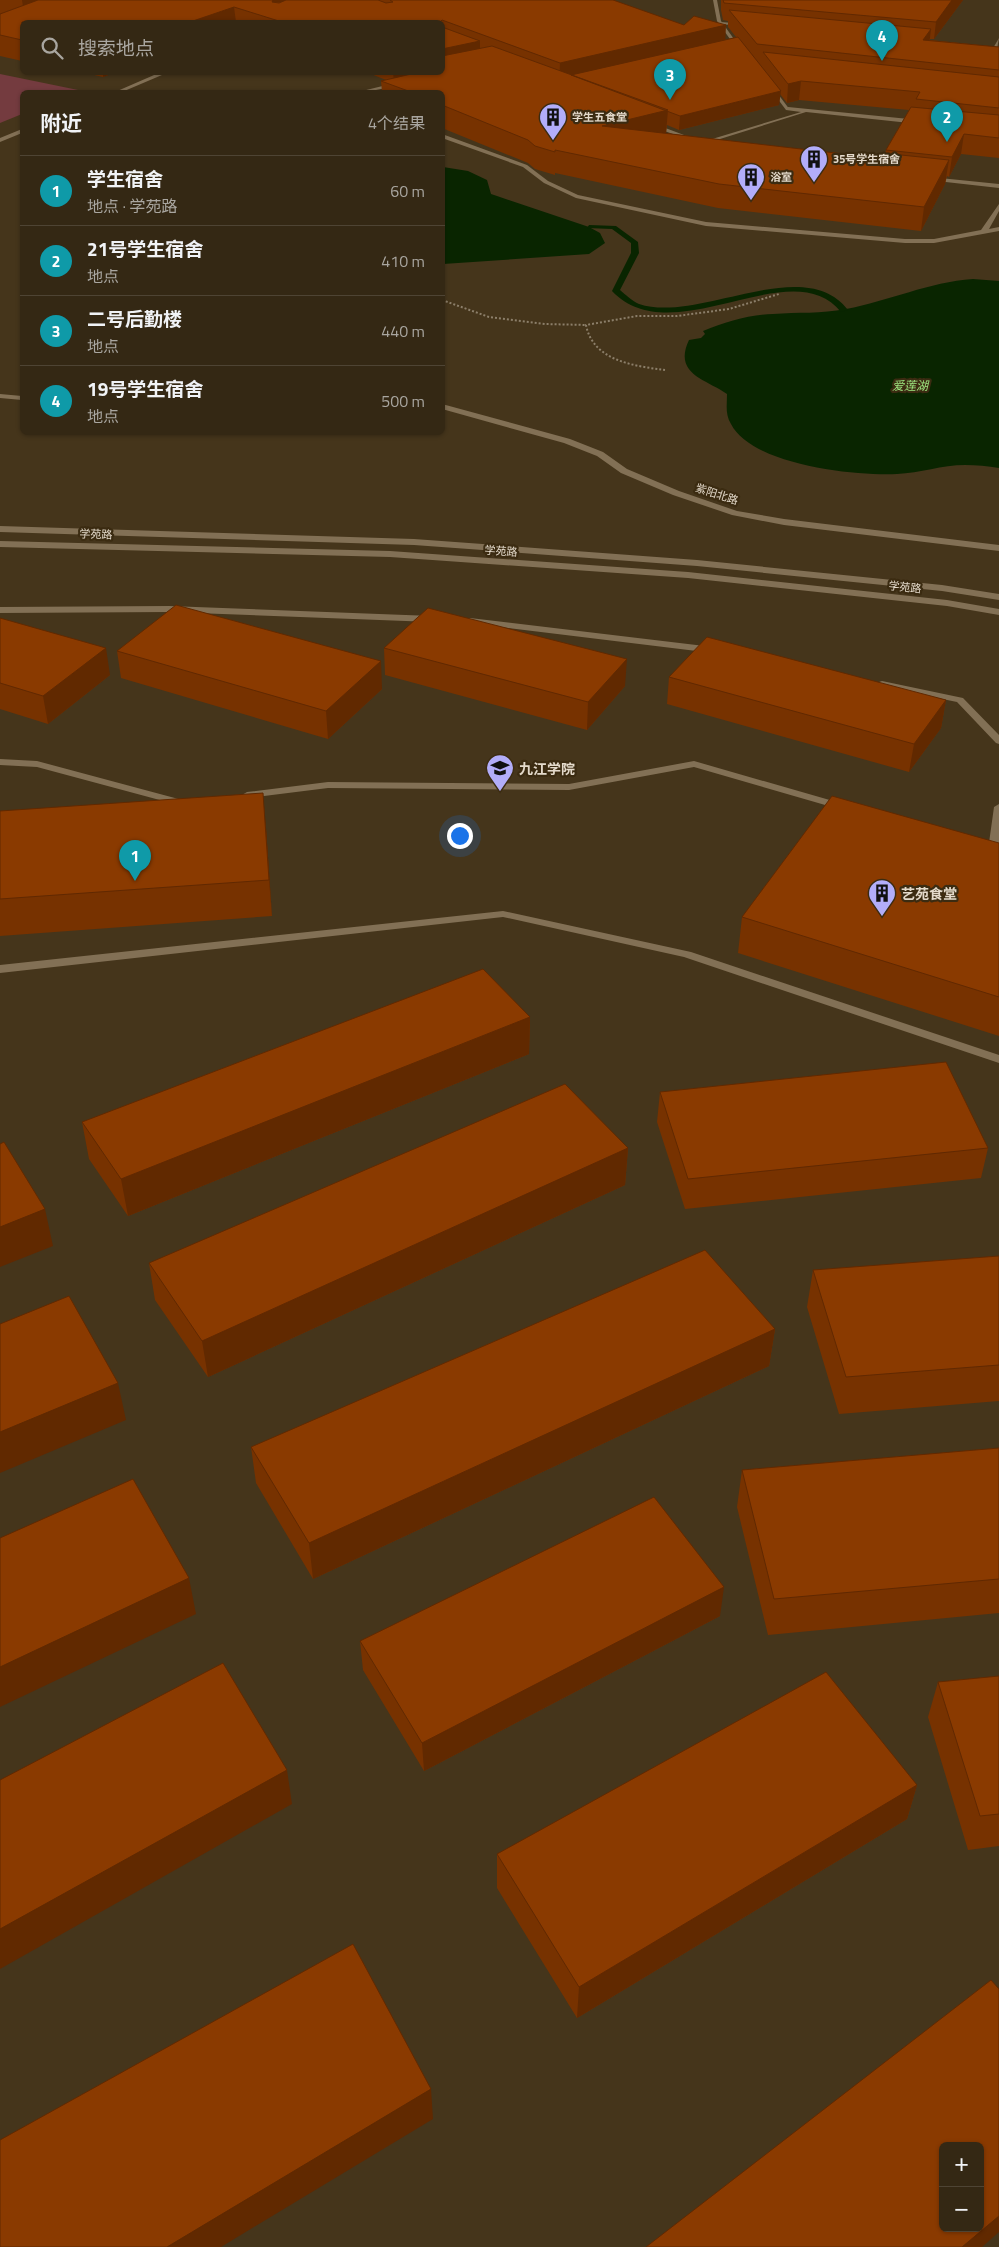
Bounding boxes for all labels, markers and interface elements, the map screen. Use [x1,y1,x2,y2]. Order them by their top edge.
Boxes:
search box [20,20,445,75]
pin: 4 [866,20,898,61]
text: 搜索地点 [78,33,154,62]
icon: search [38,34,66,62]
pin: 3 [654,59,686,100]
pin: 2 [931,101,963,142]
building icon: 学生五食堂 [538,102,568,141]
text: 附近 [40,107,82,139]
place label: 学生五食堂 [572,109,627,125]
text: 4个结果 [368,111,425,135]
building icon: 35号学生宿舍 [799,144,829,183]
place label: 35号学生宿舍 [833,151,900,167]
building icon: 浴室 [736,162,766,201]
text: 学生宿舍 [87,164,163,193]
place label: 浴室 [770,169,792,185]
text: 1 [52,179,60,203]
text: 60 m [390,179,425,203]
text: 地点 · 学苑路 [87,194,178,218]
text: 21号学生宿舍 [87,234,203,263]
text: 2 [52,249,60,273]
text: 410 m [381,249,425,273]
text: 地点 [87,264,119,288]
text: 二号后勤楼 [87,304,182,333]
text: 3 [52,319,60,343]
text: 440 m [381,319,425,343]
text: 地点 [87,334,119,358]
text: 19号学生宿舍 [87,374,203,403]
water label: 爱莲湖 [892,376,930,395]
text: 4 [52,389,60,413]
text: 500 m [381,389,425,413]
text: 地点 [87,404,119,428]
street label: 紫阳北路 [694,480,740,508]
street label: 学苑路 [79,525,113,543]
street label: 学苑路 [484,542,518,560]
street label: 学苑路 [888,577,922,597]
school or university icon: 九江学院 [485,753,515,792]
place label: 九江学院 [519,758,575,779]
your location [447,823,473,849]
pin: 1 [119,840,151,881]
building icon: 艺苑食堂 [867,878,897,917]
place label: 艺苑食堂 [901,883,957,904]
map controls [939,2142,984,2232]
button: + [939,2142,984,2187]
button: − [939,2187,984,2232]

